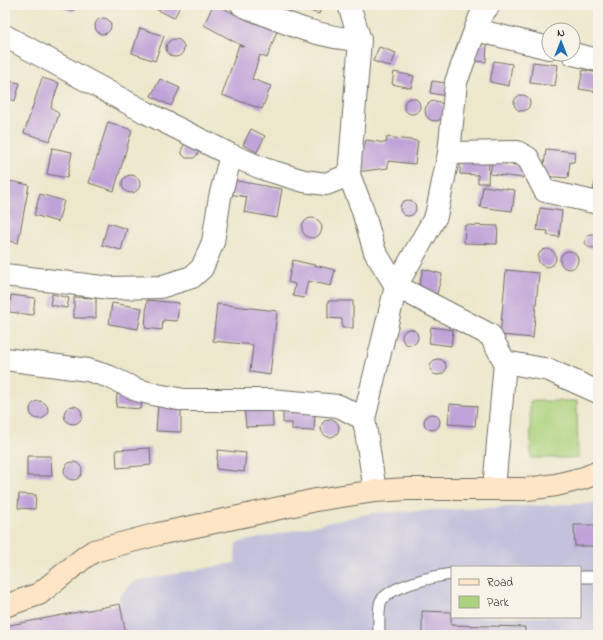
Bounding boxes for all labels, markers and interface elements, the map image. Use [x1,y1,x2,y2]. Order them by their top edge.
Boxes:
north arrow [541,22,581,62]
text: N [557,25,565,41]
legend [451,566,581,618]
text: Road [487,574,513,592]
text: Park [487,594,509,612]

